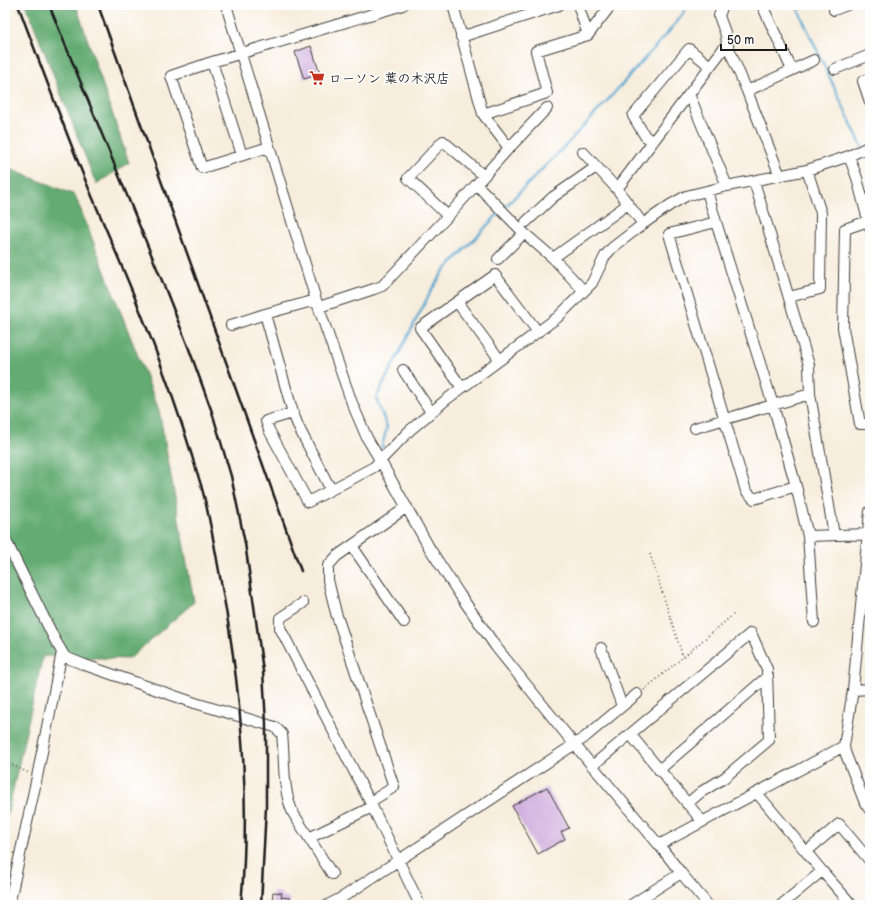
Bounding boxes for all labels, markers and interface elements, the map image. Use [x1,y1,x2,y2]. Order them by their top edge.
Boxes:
scale bar [721,26,786,52]
text: 50 m [727,33,754,48]
supermarket icon: ローソン 葉の木沢店 [308,69,326,87]
place label: ローソン 葉の木沢店 [329,71,450,87]

